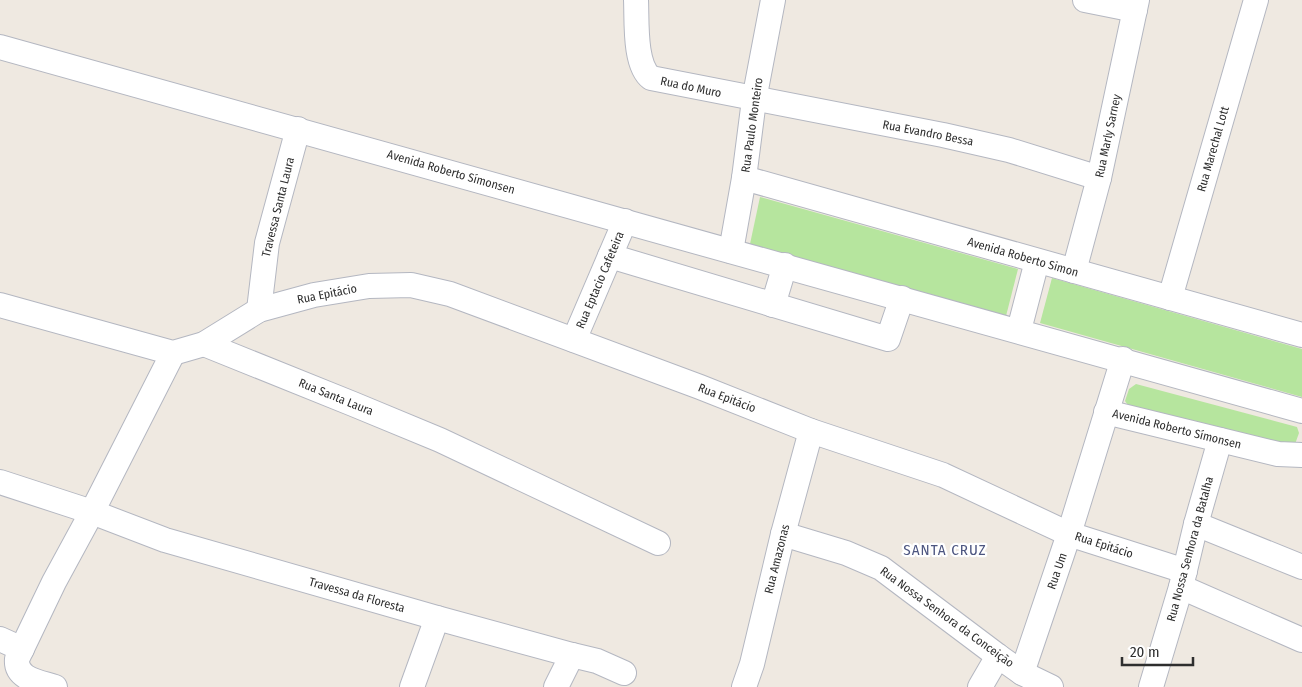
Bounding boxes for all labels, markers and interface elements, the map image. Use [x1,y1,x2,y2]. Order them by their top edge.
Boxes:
street label: Rua do Muro [659,74,723,100]
street label: Rua Paulo Monteiro [738,77,766,173]
street label: Rua Marly Sarney [1092,92,1124,179]
street label: Rua Marechal Lott [1194,105,1232,193]
street label: Rua Evandro Bessa [881,117,975,149]
street label: Avenida Roberto Símonsen [385,147,517,197]
street label: Travessa Santa Laura [259,155,297,258]
street label: Rua Eptacio Cafeteira [573,229,627,331]
street label: Avenida Roberto Simon [966,234,1080,280]
street label: Rua Epitácio [296,281,358,307]
street label: Rua Santa Laura [297,376,375,418]
street label: Rua Epitácio [696,381,758,415]
street label: Avenida Roberto Símonsen [1111,406,1243,452]
street label: Rua Nossa Senhora da Batalha [1164,475,1216,623]
street label: Rua Amazonas [762,523,792,595]
street label: Rua Epitácio [1073,529,1135,561]
district label: SANTA CRUZ [903,541,987,559]
street label: Rua Um [1044,551,1070,591]
street label: Rua Nossa Senhora da Conceição [877,564,1017,670]
street label: Travessa da Floresta [307,575,407,615]
scale bar [1122,634,1193,666]
text: 20 m [1130,643,1160,661]

